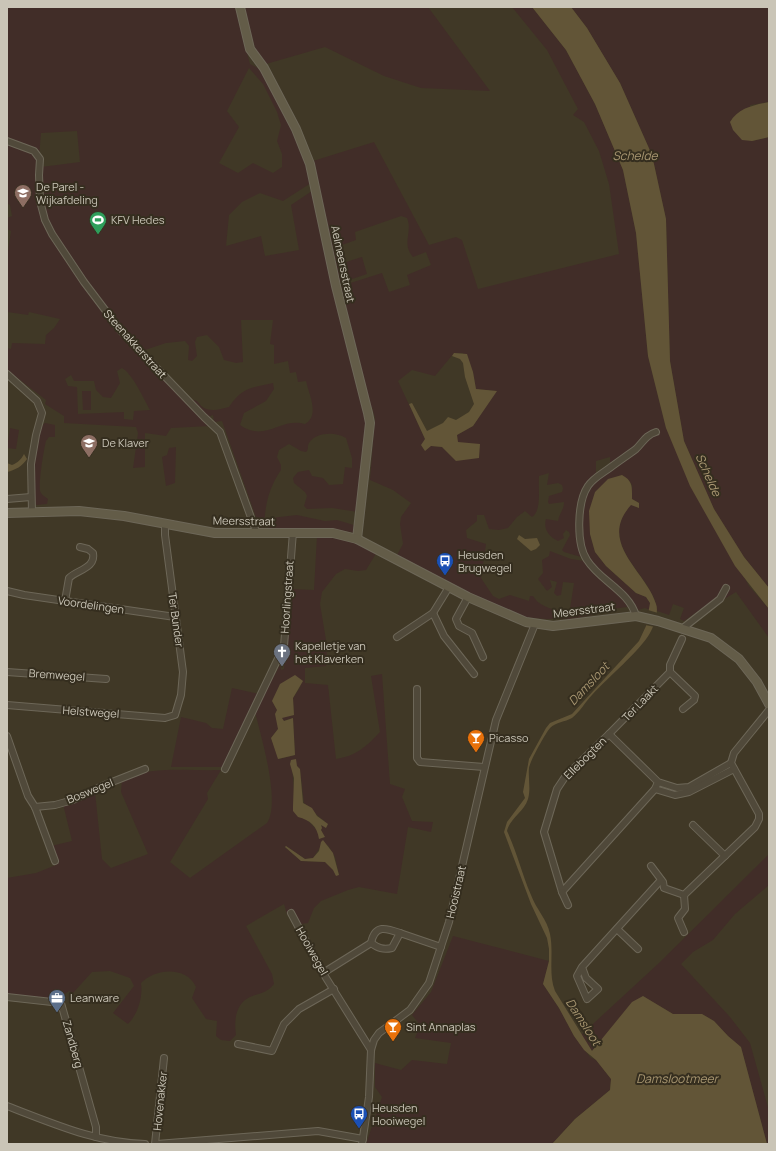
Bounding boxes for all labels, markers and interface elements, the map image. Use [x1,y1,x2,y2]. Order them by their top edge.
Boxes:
water label: Schelde [612,147,659,164]
place label: De Parel - Wijkafdeling [36,179,98,207]
school or university icon: De Parel - Wijkafdeling [13,183,33,208]
sports icon: KFV Hedes [88,210,108,235]
place label: KFV Hedes [111,212,165,227]
street label: Aelmeersstraat [328,224,359,304]
street label: Steenakkerstraat [100,306,170,381]
school or university icon: De Klaver [79,433,99,458]
place label: De Klaver [102,435,149,450]
water label: Schelde [692,451,726,500]
street label: Meersstraat [213,512,275,529]
place label: Heusden Brugwegel [458,547,512,575]
bus stop icon: Heusden Brugwegel [435,551,455,576]
street label: Hoorlingstraat [276,560,297,634]
street label: Voordelingen [57,592,125,617]
street label: Ter Bunder [165,592,188,648]
street label: Meersstraat [552,598,616,621]
place label: Kapelletje van het Klaverken [295,638,366,666]
church icon: Kapelletje van het Klaverken [272,642,292,667]
water label: Damsloot [564,658,614,709]
street label: Bremwegel [28,665,86,684]
street label: Ter Laakt [618,681,661,724]
street label: Helstwegel [62,702,120,721]
bar icon: Picasso [466,728,486,753]
place label: Picasso [489,730,529,745]
street label: Ellebogten [560,733,609,782]
street label: Boswegel [64,774,115,807]
street label: Hooistraat [442,864,469,920]
street label: Hooiwegel [293,924,332,978]
office icon: Leanware [47,988,67,1013]
place label: Leanware [70,990,120,1005]
water label: Damsloot [562,995,606,1050]
bar icon: Sint Annaplas [383,1017,403,1042]
street label: Zandberg [60,1018,87,1070]
place label: Sint Annaplas [406,1019,476,1034]
water label: Damslootmeer [636,1070,719,1087]
street label: Hovenakker [149,1071,170,1131]
place label: Heusden Hooiwegel [372,1100,425,1128]
bus stop icon: Heusden Hooiwegel [349,1104,369,1129]

